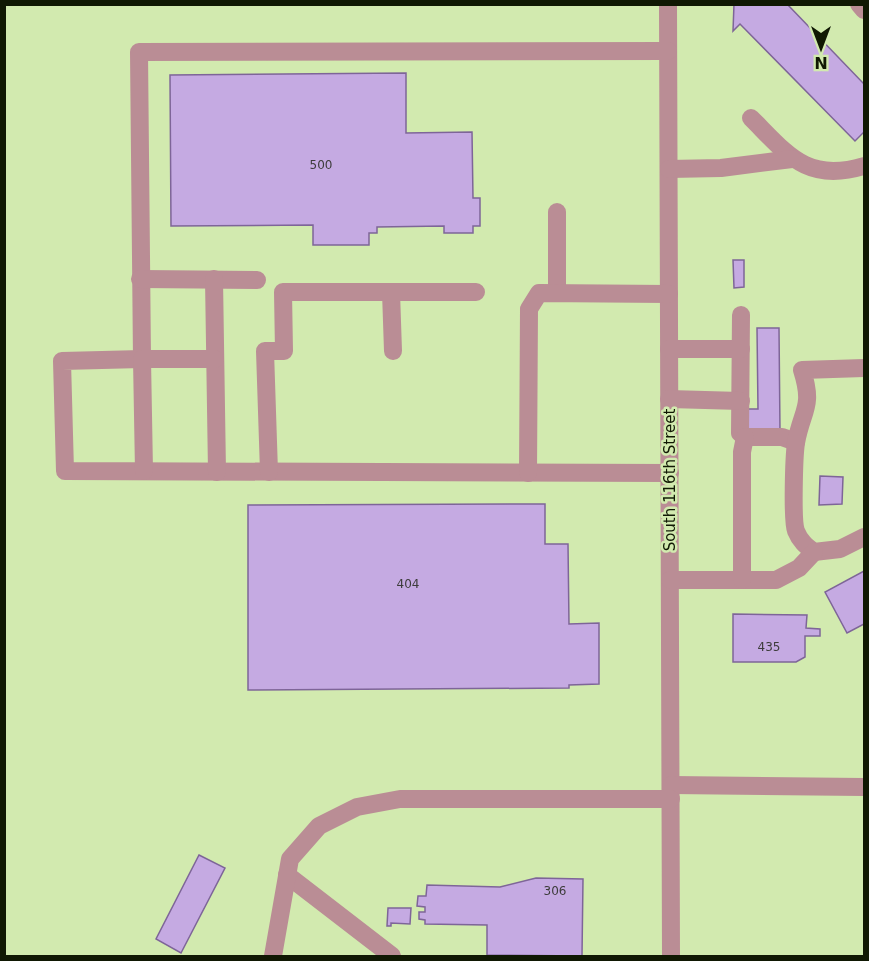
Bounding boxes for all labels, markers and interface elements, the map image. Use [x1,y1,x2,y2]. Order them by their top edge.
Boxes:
north arrow [791,18,851,78]
text: N [814,53,828,72]
house number: 500 [310,158,332,172]
street label: South 116th Street [661,409,679,551]
house number: 404 [397,577,419,591]
house number: 435 [758,640,780,654]
house number: 306 [544,884,566,898]

